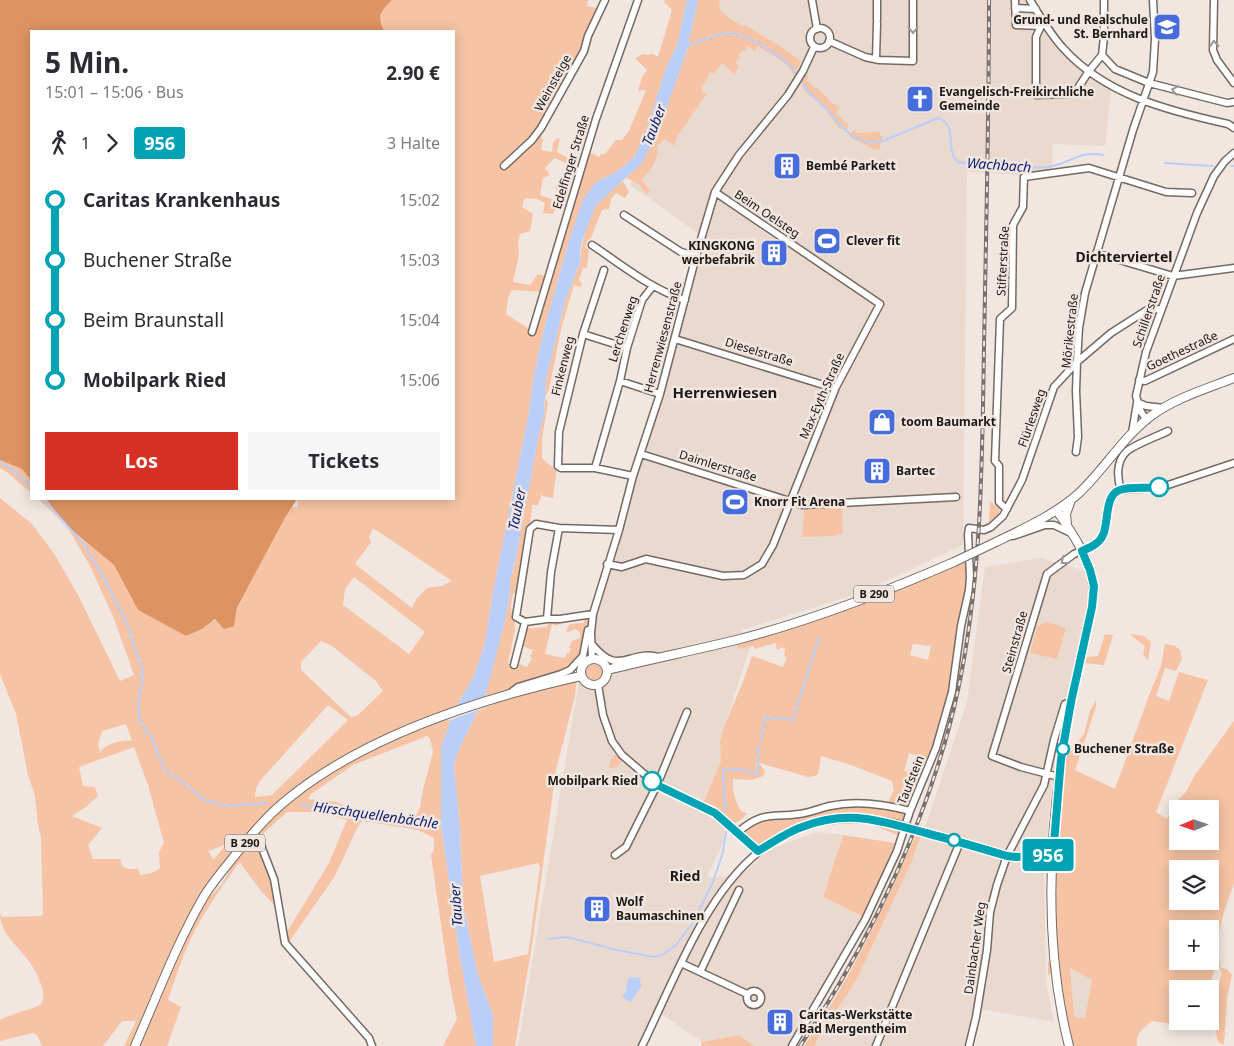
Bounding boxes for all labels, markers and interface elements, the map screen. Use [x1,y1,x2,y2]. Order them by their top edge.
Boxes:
place label: Grund- und Realschule St. Bernhard [1013,11,1148,42]
school or university icon: Grund- und Realschule St. Bernhard [1152,12,1182,42]
one-way arrow [908,27,918,35]
one-way arrow [1209,40,1219,48]
text: 5 Min. [45,43,129,81]
street label: Weinsteige [530,51,575,114]
text: 2.90 € [386,60,440,86]
text: 15:01 – 15:06 · Bus [45,81,184,103]
place label: Evangelisch-Freikirchliche Gemeinde [939,83,1094,114]
church icon: Evangelisch-Freikirchliche Gemeinde [905,84,935,114]
one-way arrow [1170,85,1179,96]
water label: Tauber [637,101,670,148]
street label: Edelfinger Straße [548,113,593,211]
icon: walk [45,129,73,157]
icon: forward [98,129,126,157]
text: 956 [144,131,175,155]
text: 1 [81,132,90,154]
text: 3 Halte [387,132,440,154]
building icon: Bembé Parkett [772,151,802,181]
water label: Wachbach [966,153,1032,176]
place label: Bembé Parkett [806,157,896,174]
street label: Beim Oelsteg [731,185,803,242]
text: Caritas Krankenhaus [83,187,280,213]
text: 15:02 [399,189,440,211]
street label: Stifterstraße [992,225,1013,296]
sports icon: Clever fit [812,226,842,256]
place label: Clever fit [846,232,900,249]
place label: KINGKONG werbefabrik [682,237,756,268]
building icon: KINGKONG werbefabrik [759,238,789,268]
text: Buchener Straße [83,247,232,273]
district label: Dichterviertel [1076,247,1172,266]
text: 15:03 [399,249,440,271]
street label: Schillerstraße [1128,272,1169,350]
street label: Herrenwiesenstraße [639,279,686,394]
street label: Mörikestraße [1057,292,1082,369]
street label: Lerchenweg [604,294,641,364]
text: Beim Braunstall [83,307,224,333]
text: 15:04 [399,309,440,331]
street label: Goethestraße [1143,326,1221,375]
street label: Dieselstraße [723,333,795,370]
street label: Finkenweg [547,334,578,397]
street label: Max-Eyth-Straße [795,350,848,442]
text: Mobilpark Ried [83,367,226,393]
text: 15:06 [399,369,440,391]
district label: Herrenwiesen [673,382,777,402]
street label: Flürlesweg [1014,386,1049,449]
shop icon: toom Baumarkt [867,407,897,437]
place label: toom Baumarkt [901,413,996,430]
button: Los [45,432,238,490]
button: Tickets [248,432,440,490]
street label: Daimlerstraße [677,446,759,485]
building icon: Bartec [862,456,892,486]
place label: Bartec [896,462,935,479]
unlabelled marker [1149,477,1169,497]
water label: Tauber [503,486,530,532]
sports icon: Knorr Fit Arena [720,487,750,517]
place label: Knorr Fit Arena [754,493,845,510]
one-way arrow [1061,556,1070,564]
road number: B 290 [854,586,894,602]
street label: Steinstraße [998,609,1032,675]
place label: Buchener Straße [1074,740,1174,757]
marker: Buchener Straße [1056,742,1070,756]
street label: Taufstein [893,753,928,807]
marker: Mobilpark Ried [642,771,662,791]
place label: Mobilpark Ried [548,772,638,789]
water label: Hirschquellenbächle [312,796,440,833]
north arrow [1169,800,1219,850]
map controls [1169,800,1219,1030]
unlabelled marker [947,833,961,847]
road number: B 290 [225,834,265,851]
line badge: 956 [1019,839,1077,871]
text: 956 [1033,843,1063,867]
button: layers [1169,860,1219,910]
district label: Ried [670,866,700,885]
water label: Tauber [445,883,466,927]
place label: Wolf Baumaschinen [616,893,704,924]
building icon: Wolf Baumaschinen [582,894,612,924]
street label: Dainbacher Weg [960,901,989,995]
button: + [1169,920,1219,970]
button: − [1169,980,1219,1030]
place label: Caritas-Werkstätte Bad Mergentheim [799,1006,912,1037]
building icon: Caritas-Werkstätte Bad Mergentheim [765,1007,795,1037]

